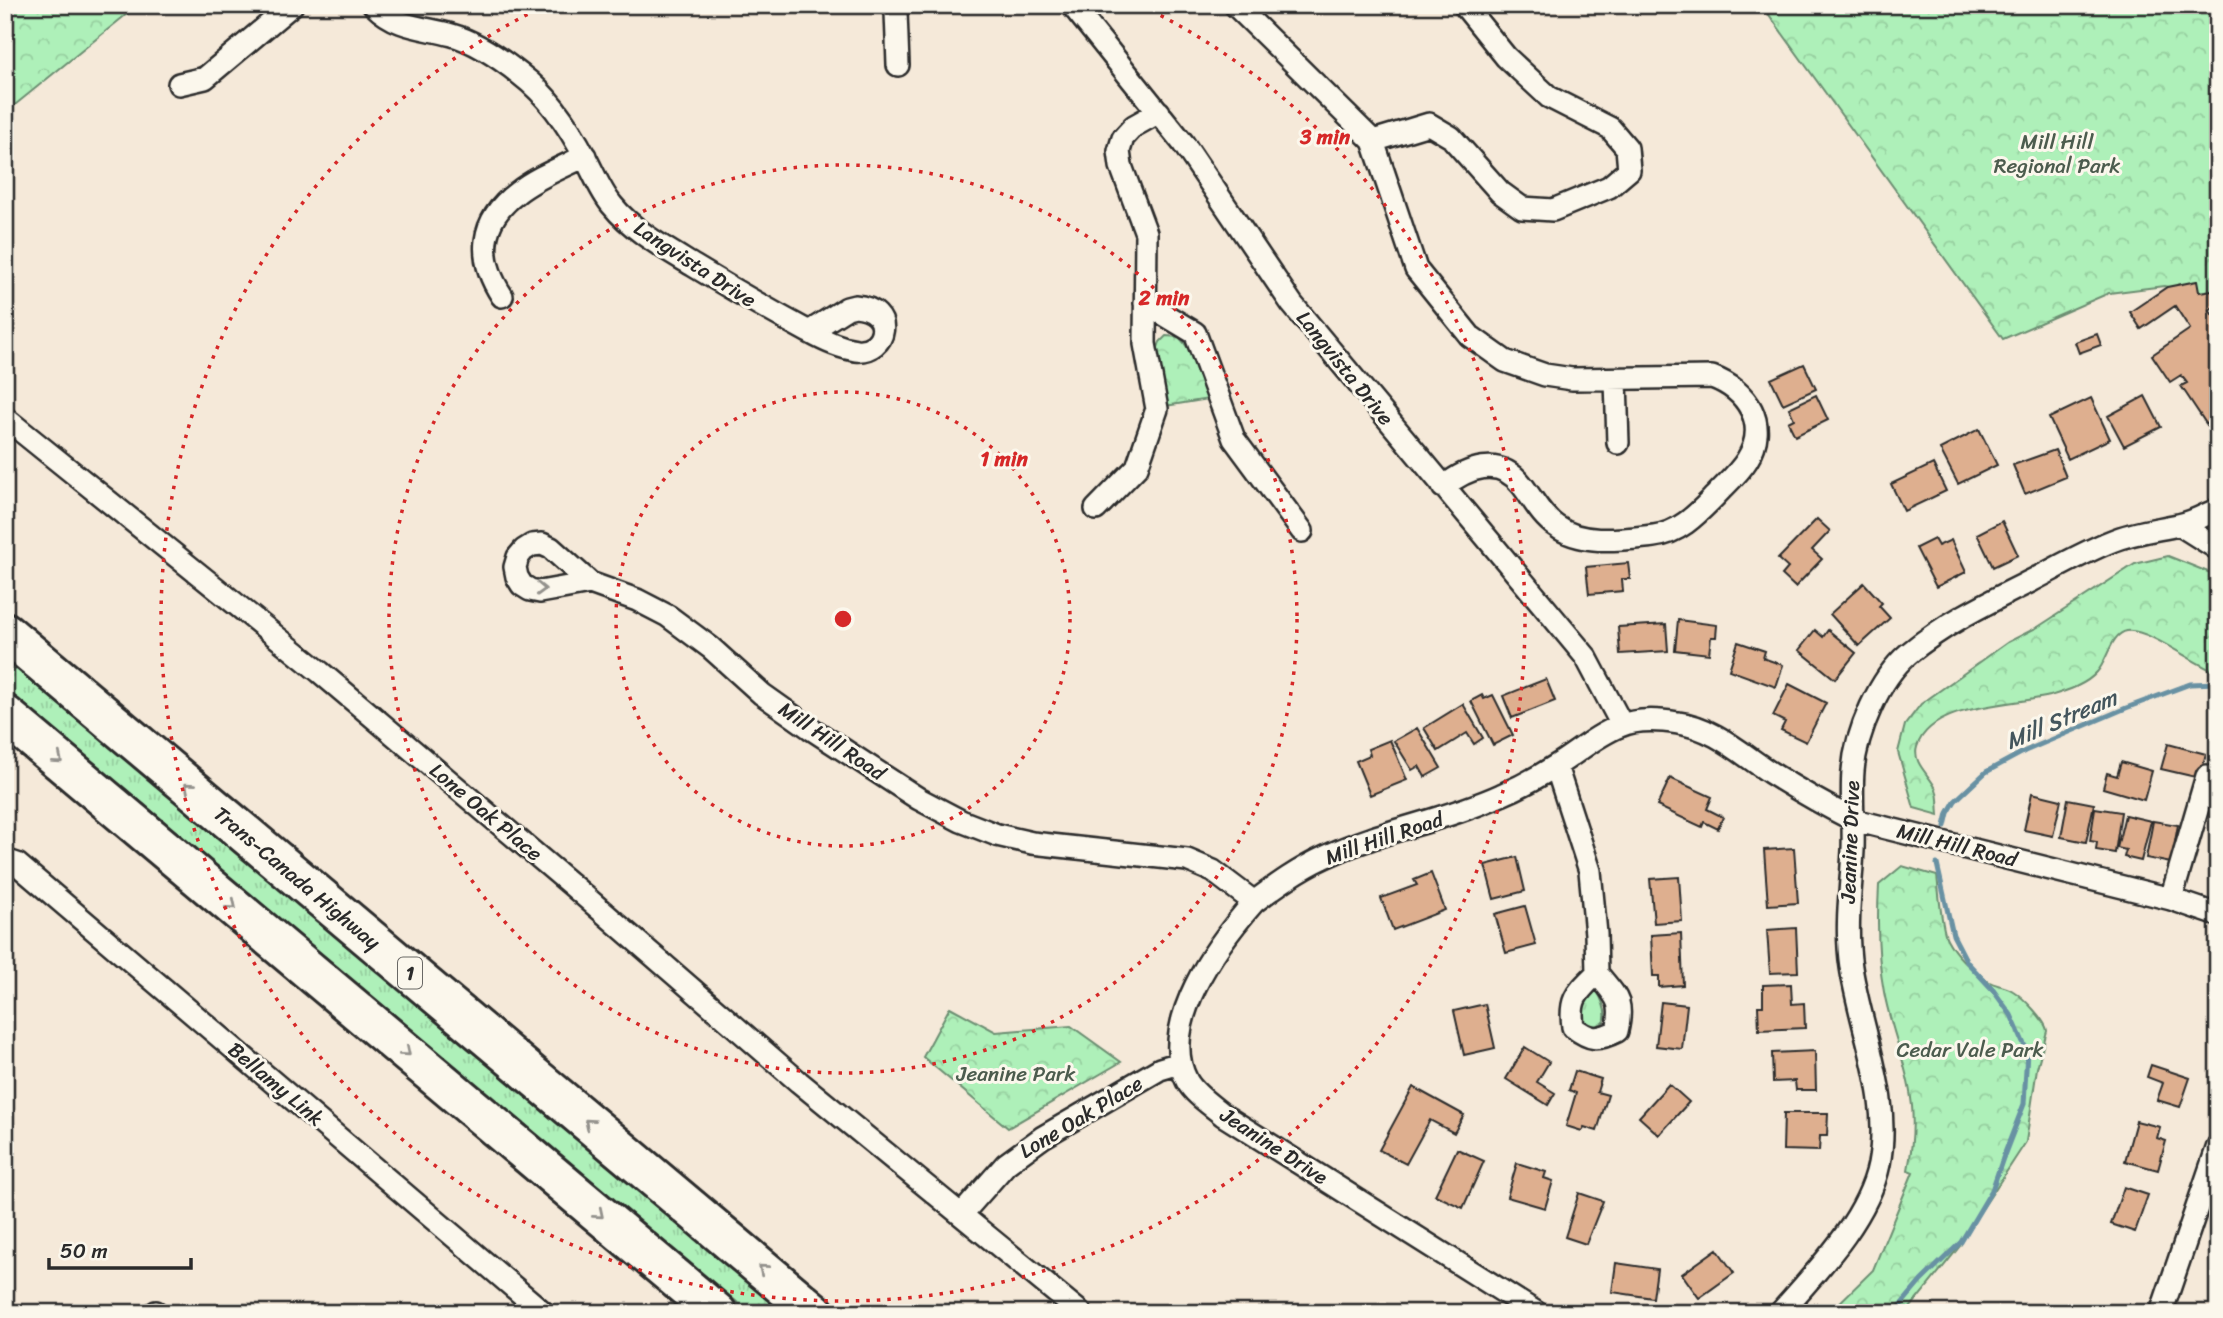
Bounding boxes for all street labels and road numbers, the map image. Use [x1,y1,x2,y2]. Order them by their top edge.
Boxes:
street label: Langvista Drive [626,210,764,318]
street label: Langvista Drive [1286,302,1404,435]
street label: Mill Hill Road [770,691,895,792]
street label: Lone Oak Place [420,753,552,871]
street label: Jeanine Drive [1829,780,1871,905]
street label: Trans-Canada Highway [205,796,390,960]
street label: Mill Hill Road [1320,799,1450,876]
street label: Mill Hill Road [1893,812,2023,879]
road number: 1 [398,958,422,988]
street label: Bellamy Link [219,1032,333,1136]
street label: Lone Oak Place [1012,1065,1151,1169]
street label: Jeanine Drive [1211,1096,1336,1195]

